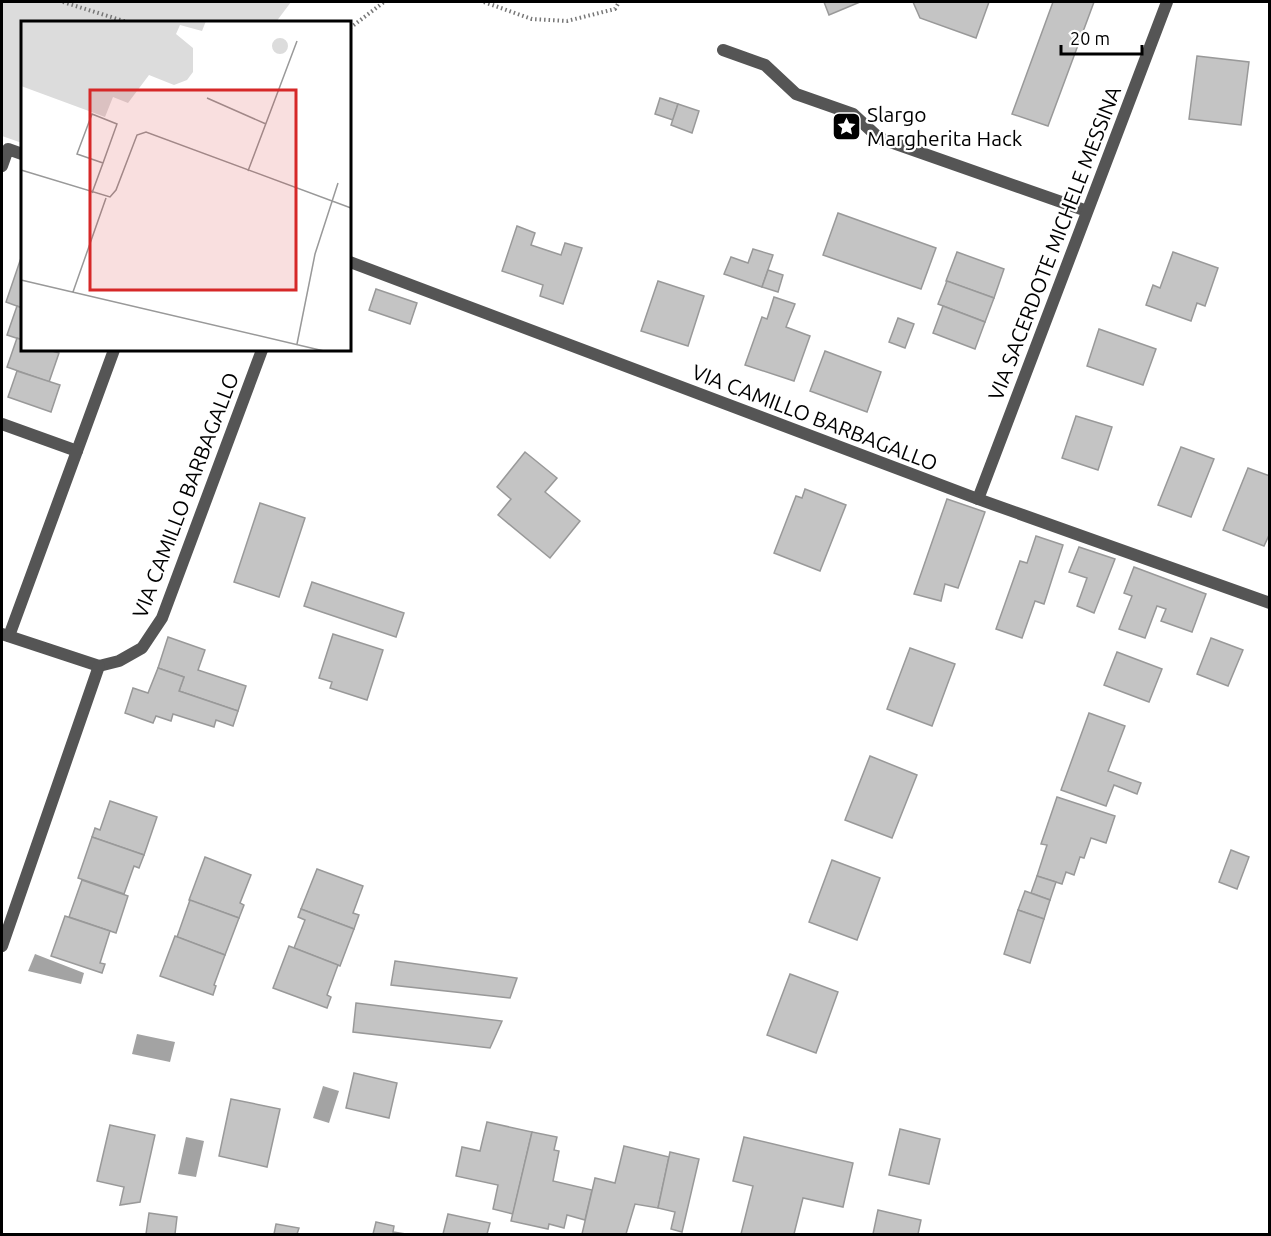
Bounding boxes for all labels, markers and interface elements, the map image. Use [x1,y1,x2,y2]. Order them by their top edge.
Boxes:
scale bar [1061,18,1142,56]
inset map [21,21,351,351]
text: 20 m [1070,28,1110,48]
street label: VIA SACERDOTE MICHELE MESSINA [983,82,1125,404]
place label: Slargo Margherita Hack [867,102,1023,150]
place icon: Slargo Margherita Hack [830,110,862,142]
street label: VIA CAMILLO BARBAGALLO [689,359,941,475]
street label: VIA CAMILLO BARBAGALLO [127,369,243,621]

